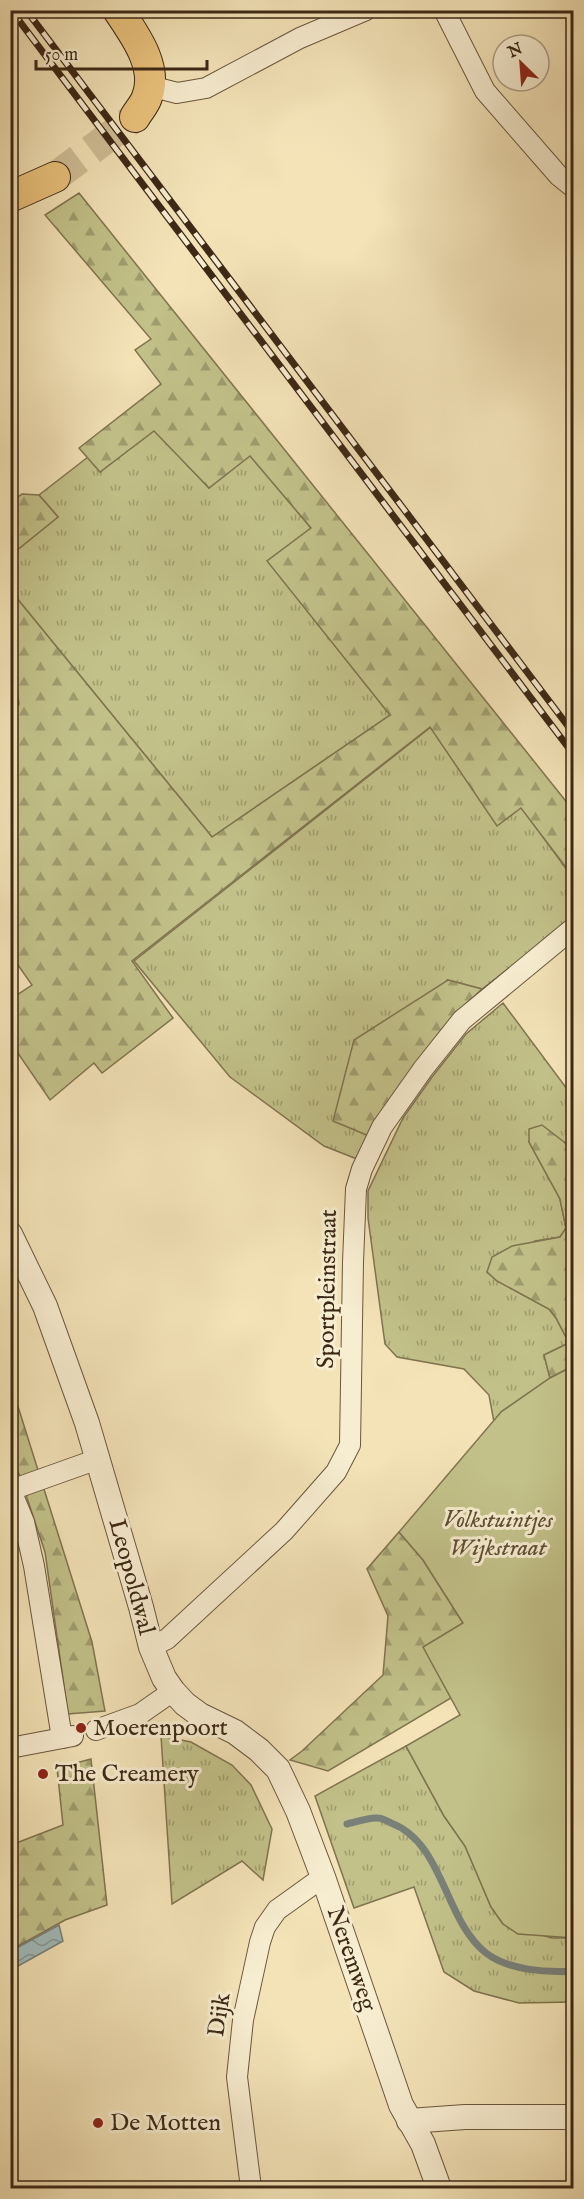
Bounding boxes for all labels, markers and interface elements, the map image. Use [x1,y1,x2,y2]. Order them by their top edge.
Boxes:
scale bar [36,33,207,71]
north arrow [491,33,551,93]
text: N [504,39,526,64]
text: 50 m [45,44,78,67]
street label: Sportpleinstraat [311,1209,345,1369]
park label: Volkstuintjes Wijkstraat [443,1505,554,1564]
street label: Leopoldwal [101,1516,161,1639]
place label: Moerenpoort [93,1713,228,1744]
marker: Moerenpoort [74,1721,88,1735]
place label: The Creamery [55,1759,199,1790]
marker: The Creamery [36,1767,50,1781]
street label: Neremweg [319,1902,384,2016]
street label: Dijk [201,1991,239,2039]
place label: De Motten [110,2108,221,2139]
marker: De Motten [91,2116,105,2130]

